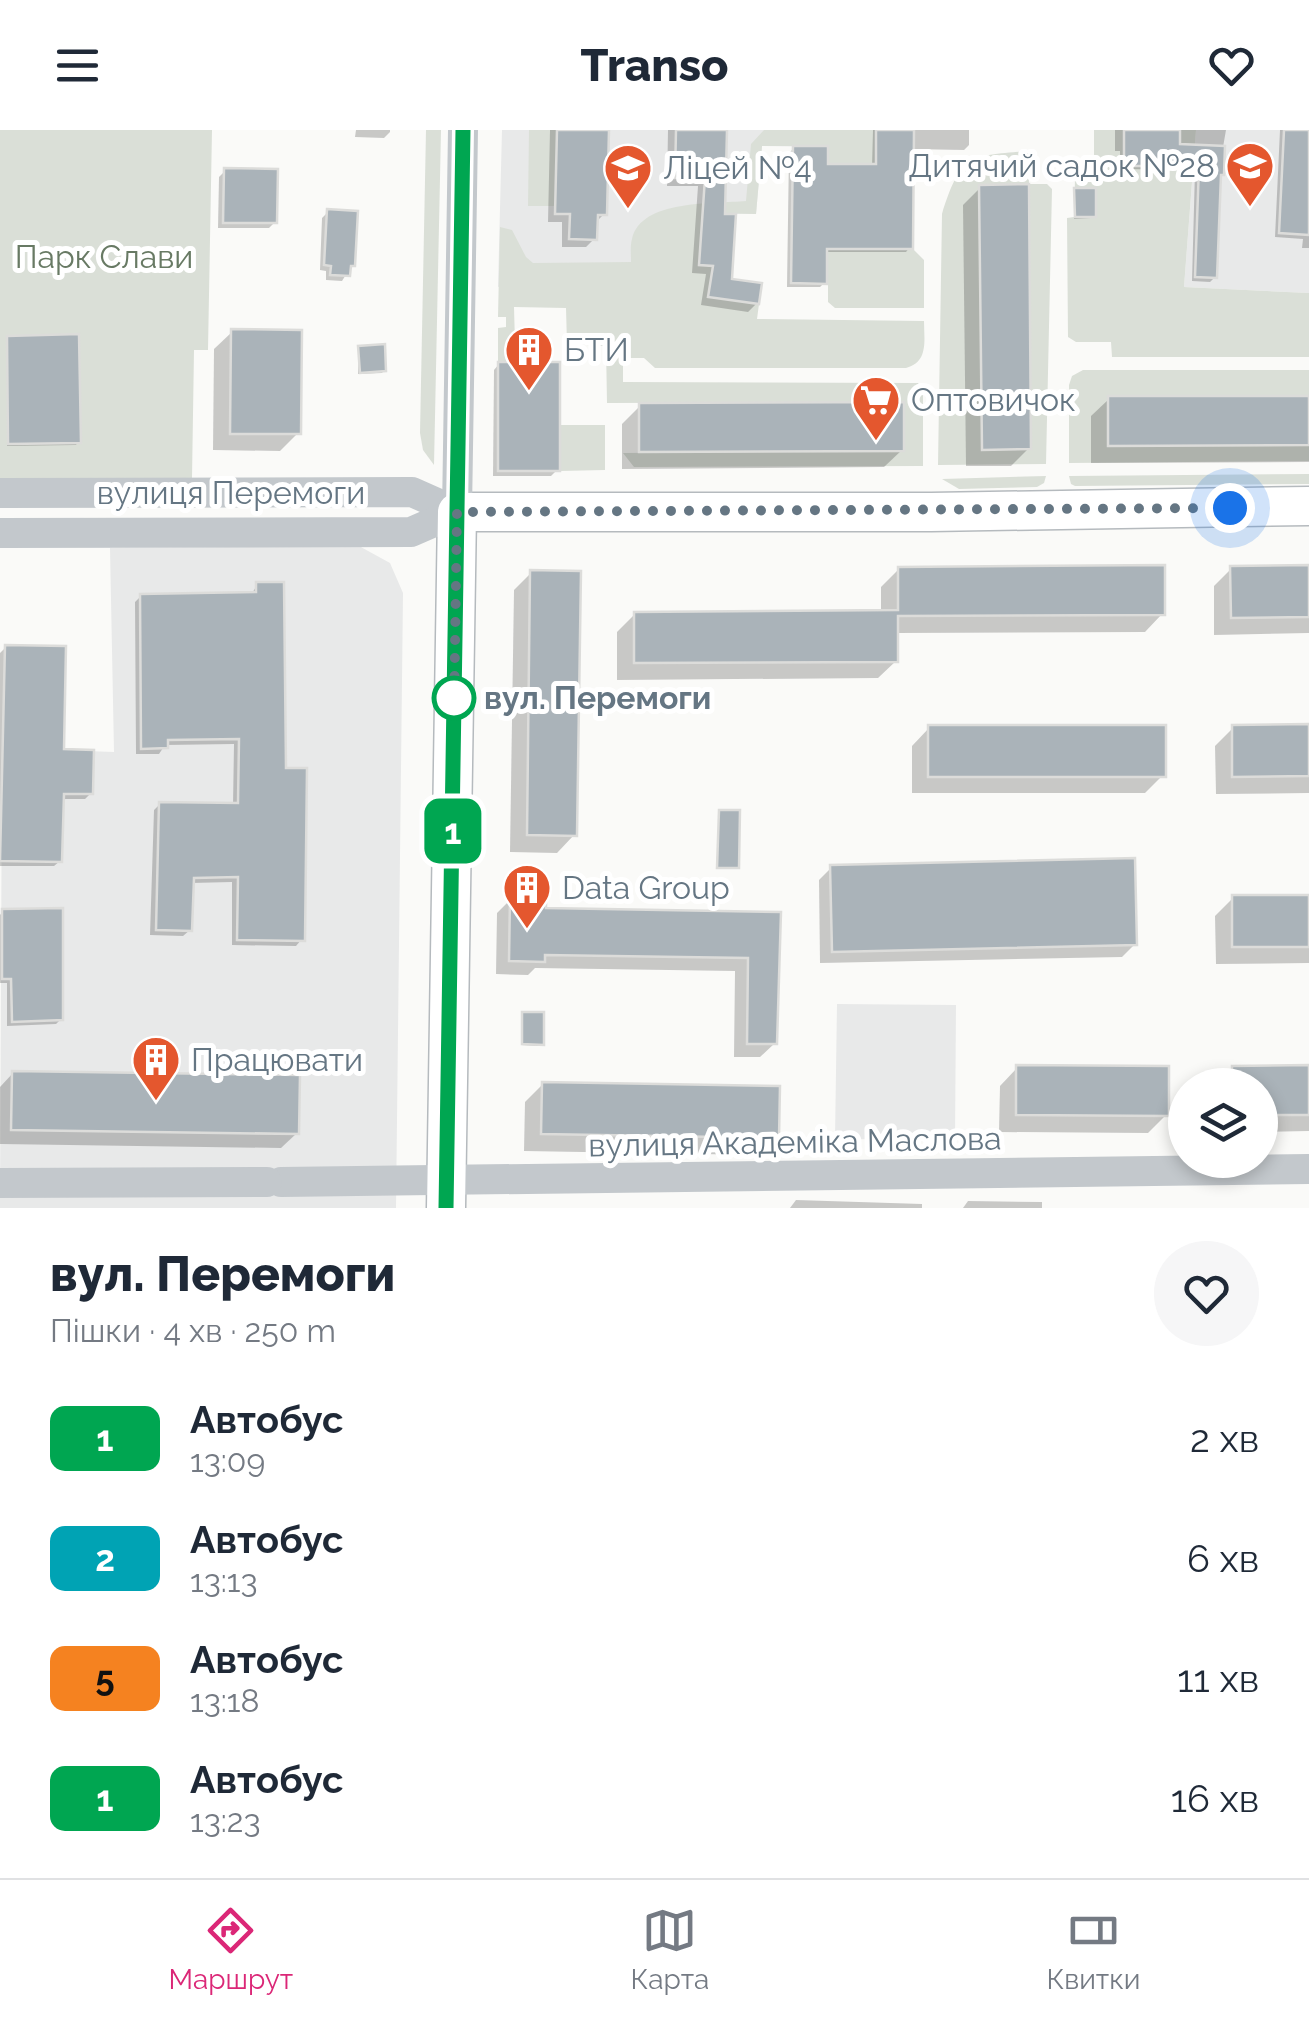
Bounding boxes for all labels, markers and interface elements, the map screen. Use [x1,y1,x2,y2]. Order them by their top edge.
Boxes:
icon: menu [50,38,105,93]
icon: heart [1204,38,1259,93]
text: Transo [580,39,729,92]
school or university icon: Дитячий садок №28 [1224,140,1276,208]
school or university icon: Ліцей №4 [602,142,654,210]
place label: Дитячий садок №28 [908,147,1215,184]
place label: Ліцей №4 [663,149,812,186]
park label: Парк Слави [15,238,193,275]
building icon: БТИ [503,324,555,392]
place label: БТИ [564,331,629,368]
supermarket icon: Оптовичок [850,374,902,442]
place label: Оптовичок [911,381,1076,418]
street label: вулиця Перемоги [97,474,365,511]
your location [1205,483,1255,533]
marker: вул. Перемоги [433,677,475,719]
place label: вул. Перемоги [484,679,711,716]
line badge: 1 [420,798,486,864]
text: 1 [444,811,462,852]
building icon: Data Group [501,862,553,930]
place label: Data Group [562,869,730,906]
building icon: Працювати [130,1034,182,1102]
place label: Працювати [191,1041,363,1078]
map controls [1168,1068,1278,1178]
button: layers [1168,1068,1278,1178]
street label: вулиця Академіка Маслова [588,1119,1002,1164]
button: heart [1154,1241,1259,1346]
text: вул. Перемоги [50,1246,395,1302]
text: Пішки · 4 хв · 250 m [50,1312,336,1349]
text: Автобус [190,1397,344,1442]
text: 2 хв [1190,1416,1259,1461]
text: 1 [96,1418,114,1459]
text: 13:09 [190,1442,265,1479]
text: Автобус [190,1517,344,1562]
text: 6 хв [1187,1536,1259,1581]
text: 2 [95,1538,115,1579]
text: 13:13 [190,1562,258,1599]
text: Автобус [190,1637,344,1682]
text: 11 хв [1177,1656,1259,1701]
text: 5 [95,1658,115,1699]
text: 13:18 [190,1682,259,1719]
text: Автобус [190,1757,344,1802]
text: 16 хв [1171,1776,1259,1821]
text: 1 [96,1778,114,1819]
text: 13:23 [190,1802,261,1839]
tab: Маршрут [169,1903,293,1996]
tab: Карта [630,1903,709,1996]
tab: Квитки [1046,1903,1140,1996]

